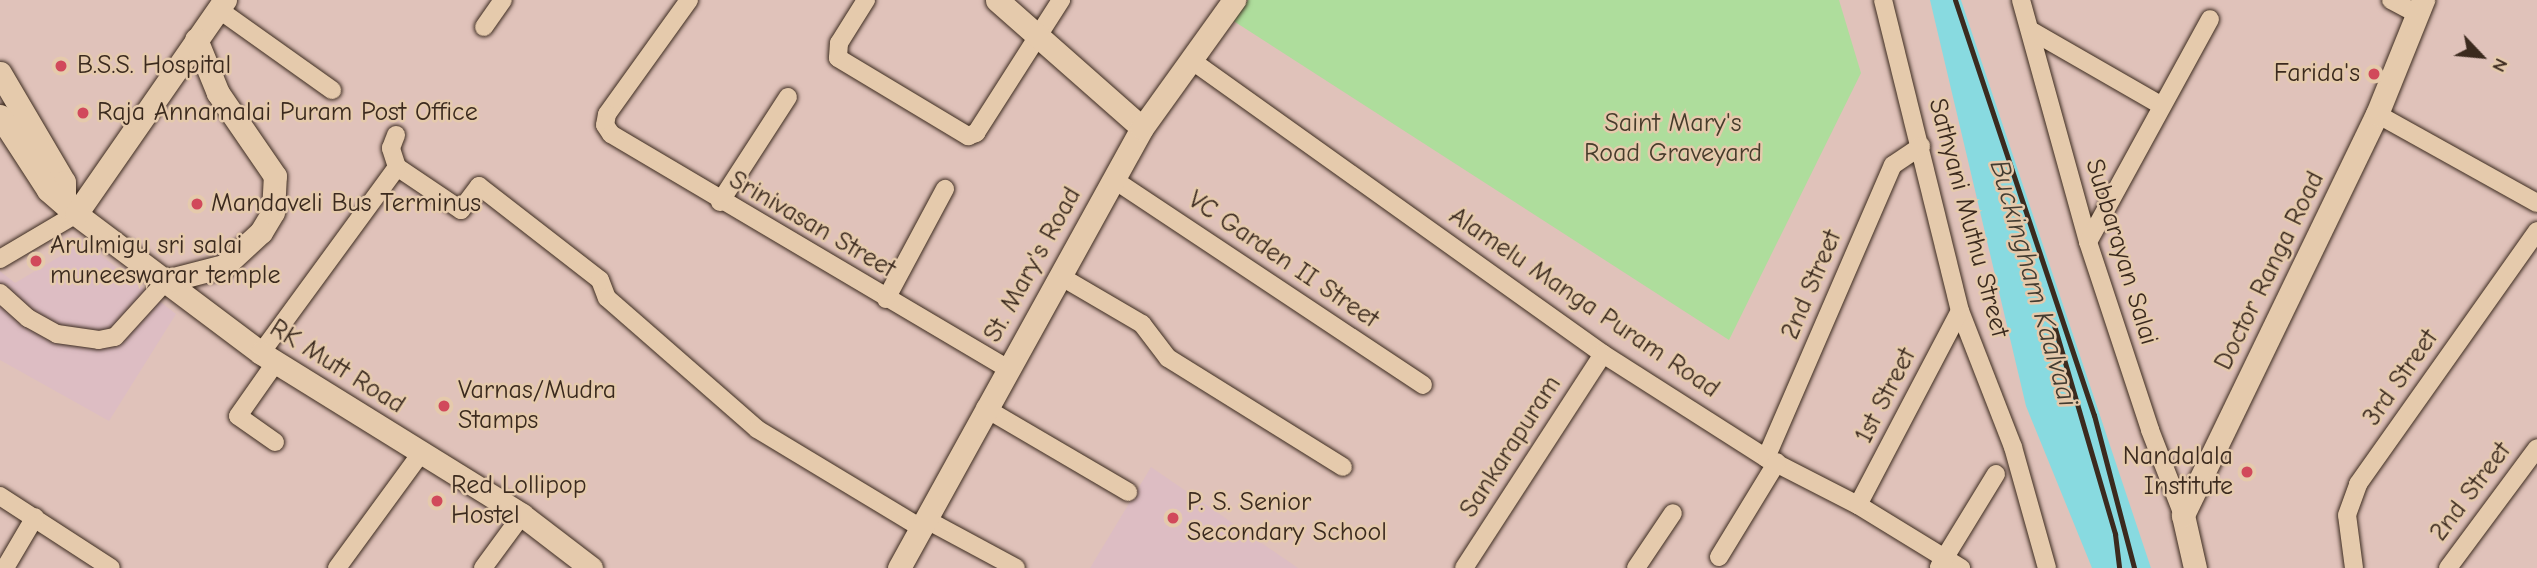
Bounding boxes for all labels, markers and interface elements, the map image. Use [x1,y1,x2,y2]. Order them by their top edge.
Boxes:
north arrow [2446,21,2516,91]
place label: B.S.S. Hospital [77,50,231,82]
text: N [2487,55,2512,76]
marker: B.S.S. Hospital [51,56,71,76]
place label: Farida's [2274,58,2360,90]
marker: Farida's [2366,66,2382,82]
street label: Sathyani Muthu Street [1921,95,2015,341]
place label: Raja Annamalai Puram Post Office [97,97,478,129]
marker: Raja Annamalai Puram Post Office [75,105,91,121]
park label: Saint Mary's Road Graveyard [1584,108,1762,170]
street label: Subbarayan Salai [2078,155,2164,349]
water label: Buckingham Kaalvaai [1983,156,2085,410]
street label: Srinivasan Street [723,165,901,285]
street label: Doctor Ranga Road [2208,167,2332,375]
street label: St. Mary's Road [978,182,1088,348]
street label: VC Garden II Street [1182,185,1384,335]
place label: Mandaveli Bus Terminus [211,188,481,220]
marker: Mandaveli Bus Terminus [189,196,205,212]
street label: Alamelu Manga Puram Road [1443,201,1725,405]
street label: 2nd Street [1775,226,1849,344]
place label: Arulmigu sri salai muneeswarar temple [50,230,281,292]
marker: Arulmigu sri salai muneeswarar temple [28,253,44,269]
street label: RK Mutt Road [264,313,410,421]
street label: 3rd Street [2357,324,2445,432]
street label: 1st Street [1849,343,1923,449]
street label: Sankarapuram [1454,370,1568,524]
place label: Varnas/Mudra Stamps [458,375,616,436]
marker: Varnas/Mudra Stamps [436,398,452,414]
street label: 2nd Street [2424,436,2518,548]
place label: Nandalala Institute [2123,441,2233,503]
marker: Nandalala Institute [2239,464,2255,480]
place label: Red Lollipop Hostel [451,470,587,532]
place label: P. S. Senior Secondary School [1187,487,1387,548]
marker: Red Lollipop Hostel [429,493,445,509]
marker: P. S. Senior Secondary School [1165,510,1181,526]

